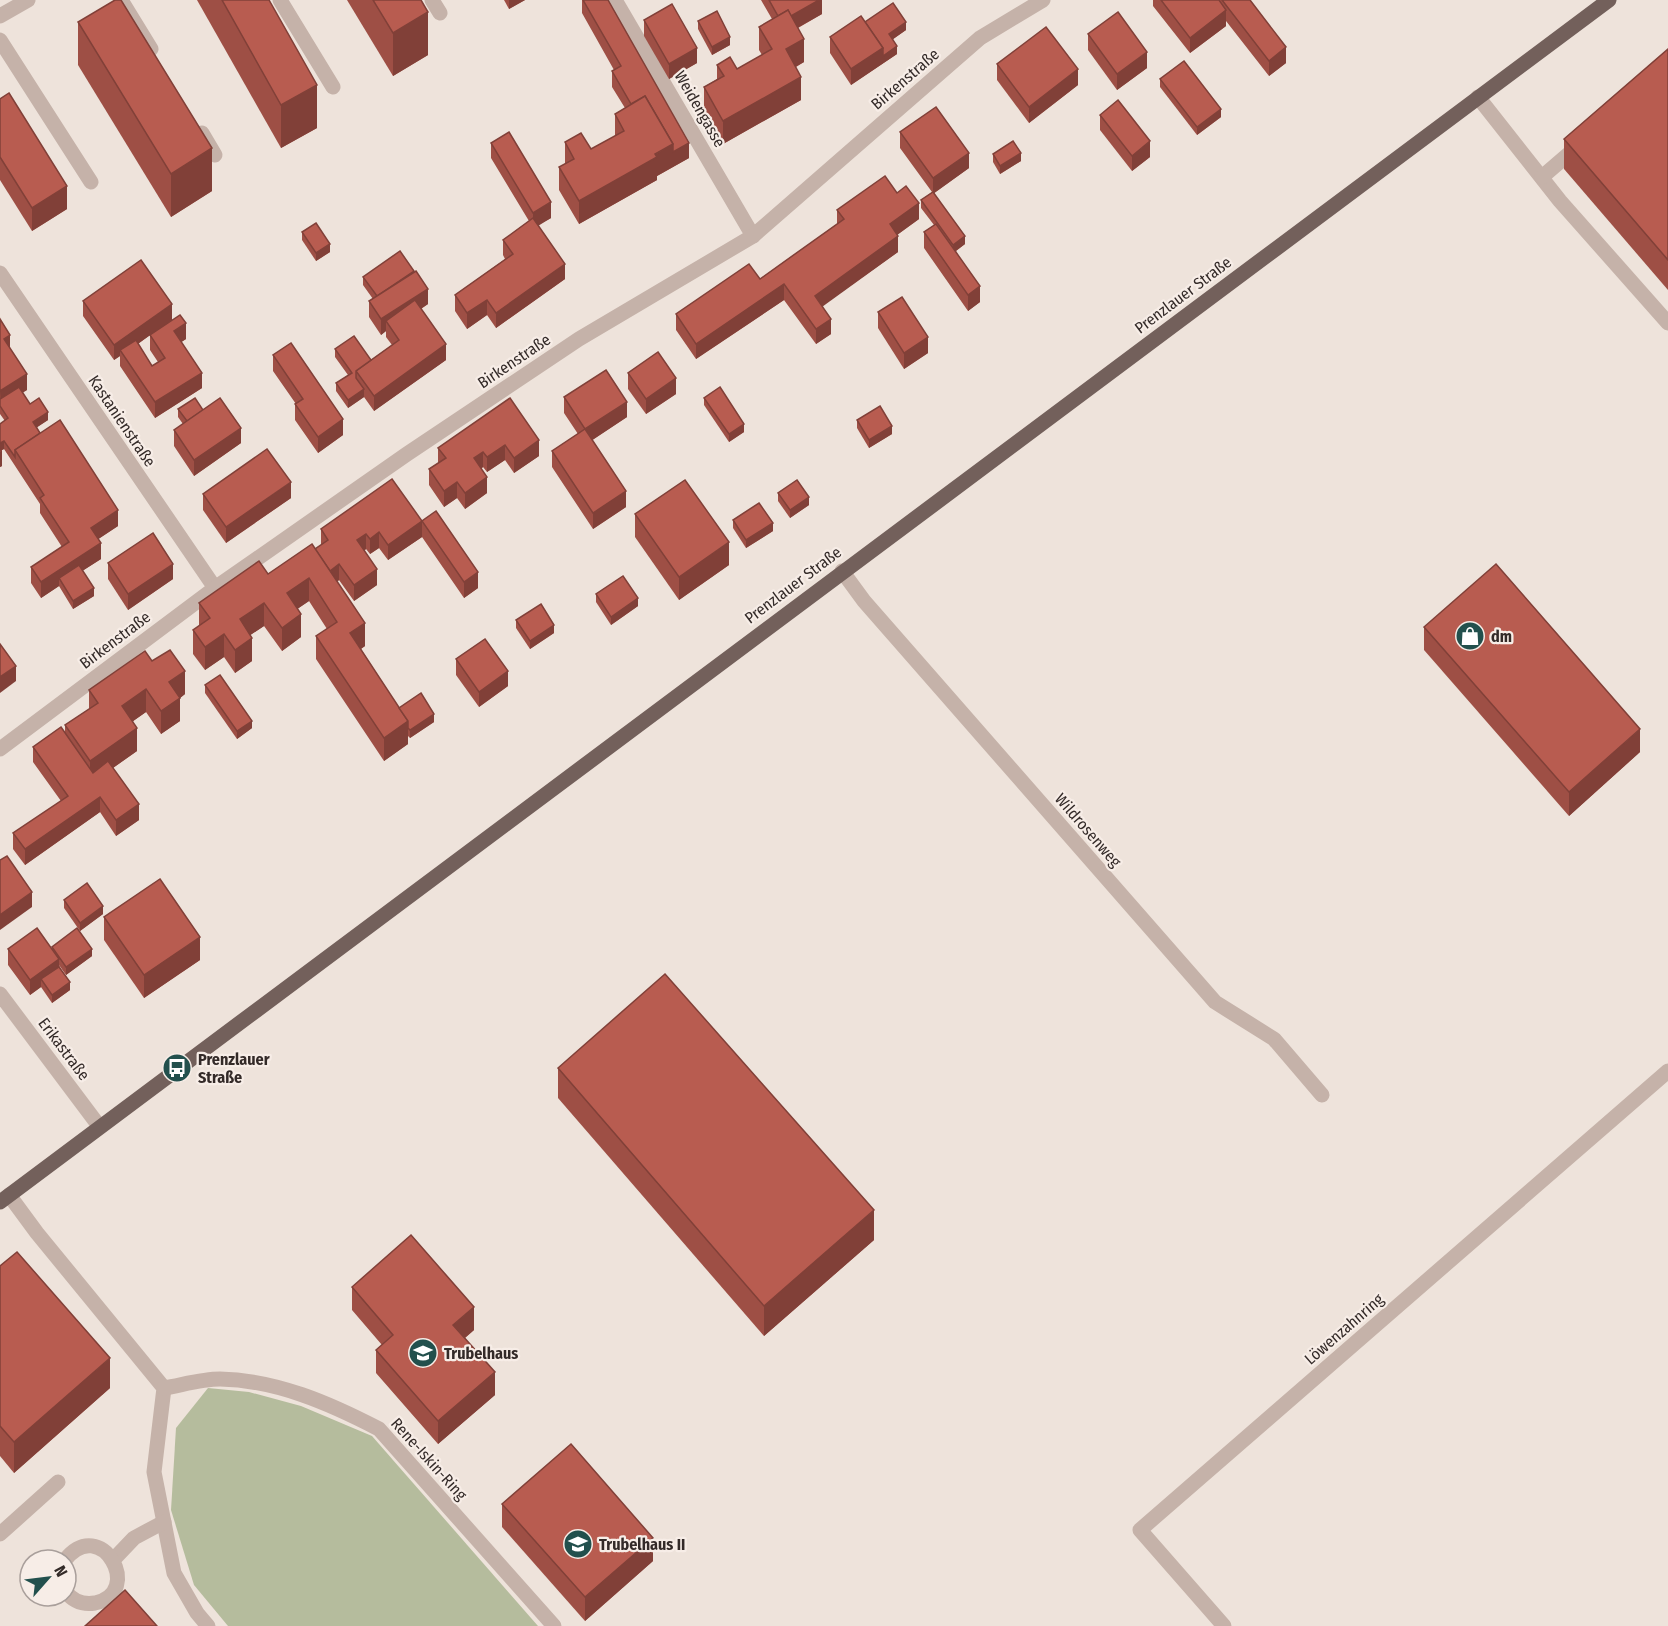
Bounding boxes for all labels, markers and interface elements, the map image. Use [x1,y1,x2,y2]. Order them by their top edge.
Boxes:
street label: Birkenstraße [867,44,943,114]
street label: Weidengasse [671,67,730,151]
street label: Prenzlauer Straße [1131,252,1235,337]
street label: Birkenstraße [474,330,554,392]
street label: Kastanienstraße [84,372,160,470]
street label: Prenzlauer Straße [741,542,845,627]
street label: Birkenstraße [76,607,154,673]
shop icon: dm [1454,620,1486,652]
place label: dm [1491,627,1512,646]
street label: Wildrosenweg [1051,789,1125,871]
street label: Erikastraße [34,1014,94,1084]
place label: Prenzlauer Straße [198,1050,270,1087]
bus stop icon: Prenzlauer Straße [161,1052,193,1084]
street label: Löwenzahnring [1301,1289,1388,1368]
school or university icon: Trubelhaus [407,1337,439,1369]
place label: Trubelhaus [444,1344,518,1363]
street label: Rene-Iskin-Ring [387,1414,471,1504]
school or university icon: Trubelhaus II [562,1528,594,1560]
place label: Trubelhaus II [599,1535,685,1554]
north arrow [18,1548,78,1608]
text: N [50,1562,71,1580]

